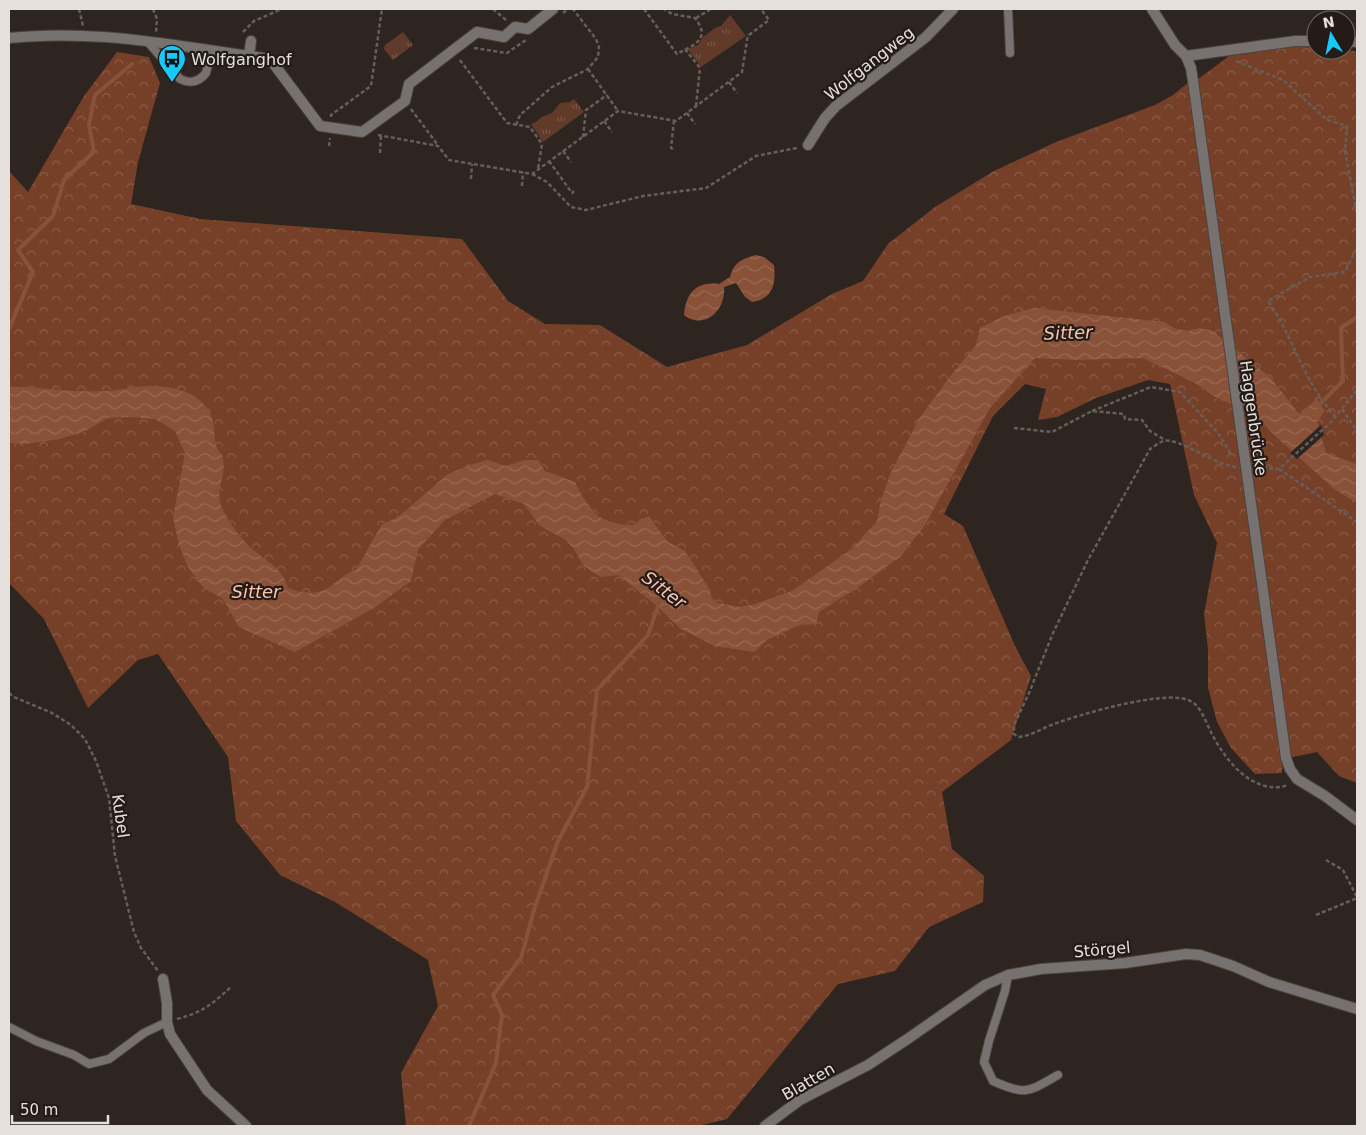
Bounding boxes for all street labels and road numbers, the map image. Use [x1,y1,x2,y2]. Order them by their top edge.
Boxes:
street label: Wolfgangweg [821,23,918,104]
street label: Haggenbrücke [1236,359,1271,477]
street label: Kubel [108,793,133,839]
street label: Störgel [1073,938,1131,961]
street label: Blatten [778,1059,838,1104]

